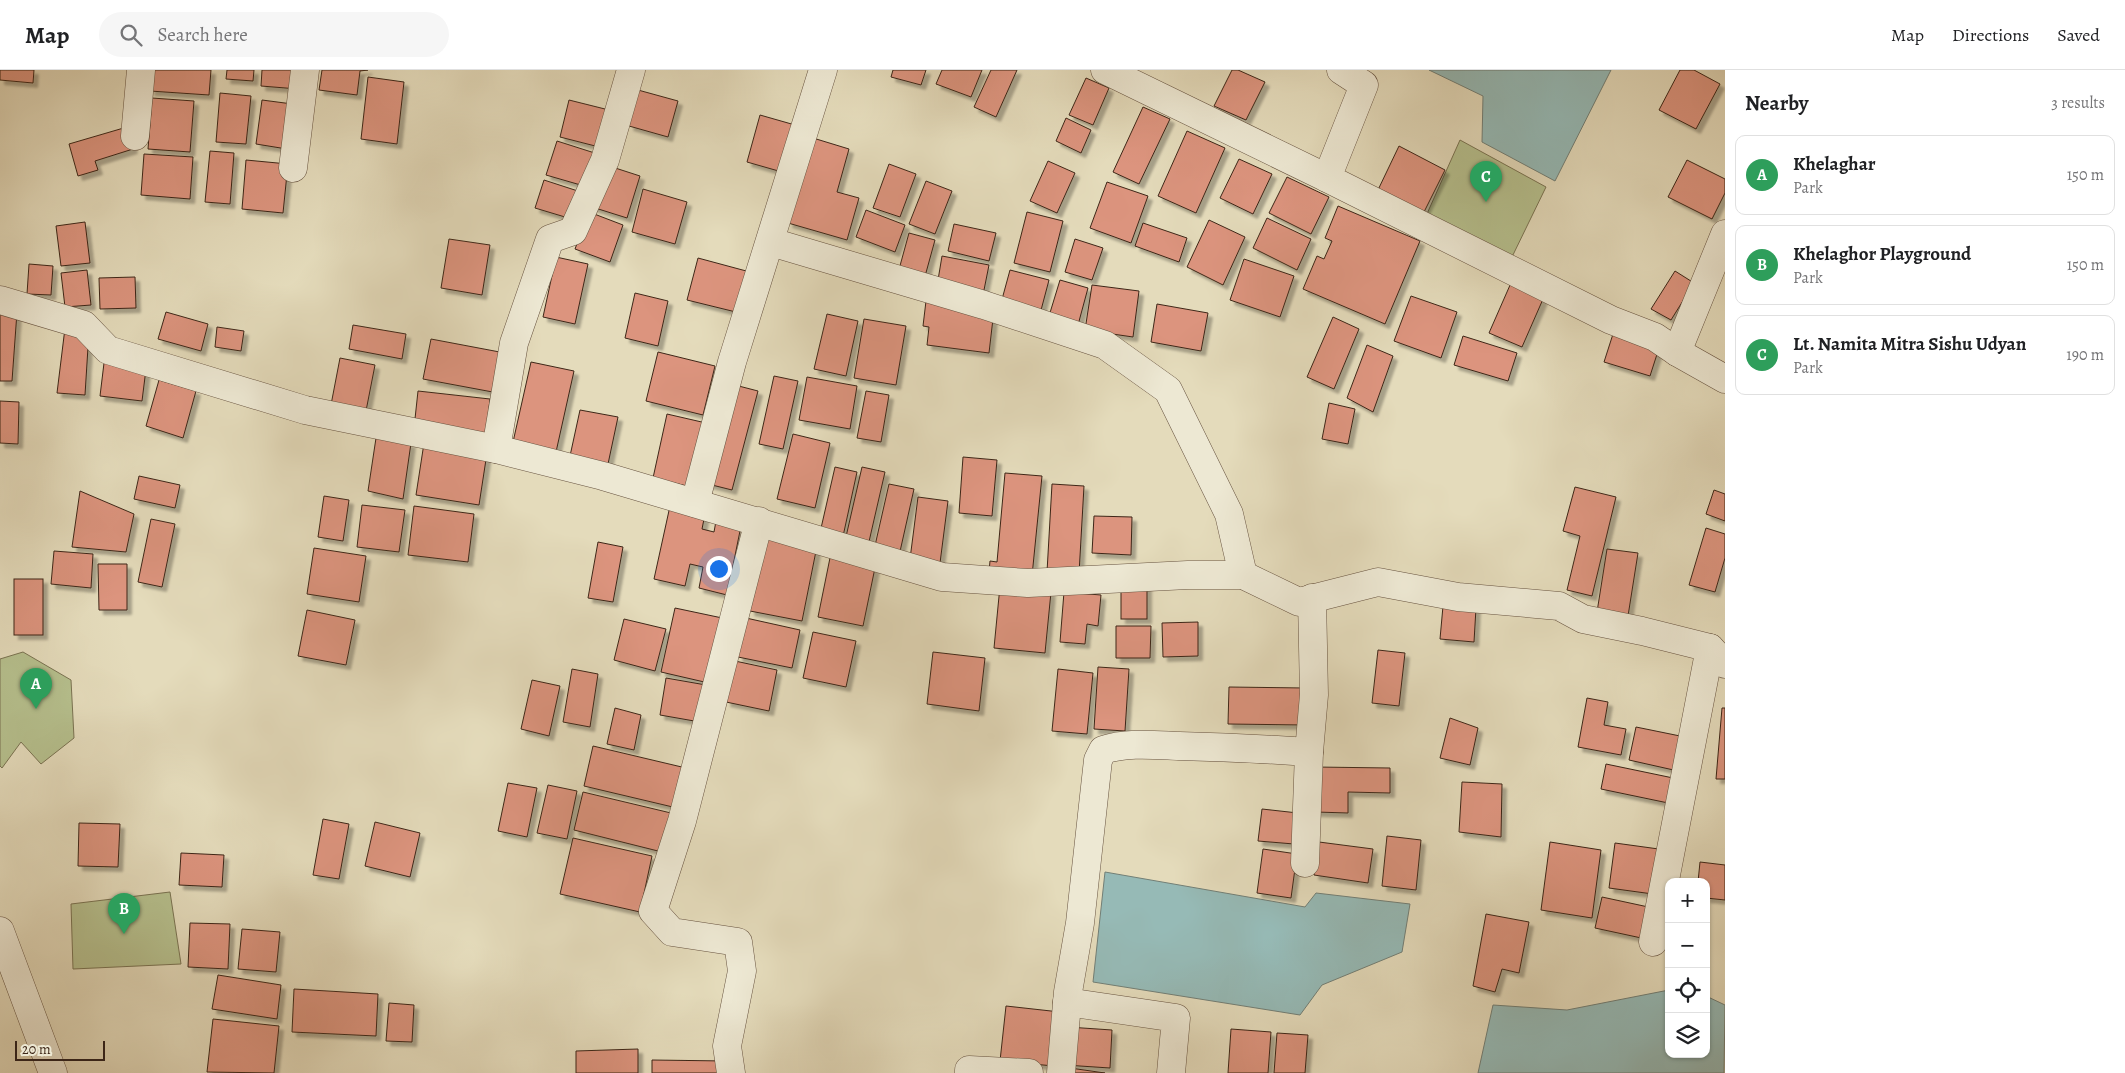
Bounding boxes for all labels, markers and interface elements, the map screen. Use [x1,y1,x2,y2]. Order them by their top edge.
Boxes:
search box [99,12,449,57]
text: Map [25,19,69,51]
icon: search [117,21,145,49]
text: Search here [157,22,248,48]
text: Map [1891,23,1924,47]
text: Directions [1952,23,2029,47]
text: Saved [2057,23,2100,47]
text: Nearby [1745,89,1808,117]
text: 3 results [2051,92,2105,114]
text: Khelaghar [1793,151,1876,177]
pin: C [1470,161,1502,202]
text: A [1757,164,1767,186]
text: 150 m [2067,164,2104,186]
text: Park [1793,177,1823,199]
text: Khelaghor Playground [1793,241,1971,267]
text: B [1757,254,1767,276]
text: 150 m [2067,254,2104,276]
text: Park [1793,267,1823,289]
text: Lt. Namita Mitra Sishu Udyan [1793,331,2026,357]
text: C [1757,344,1767,366]
text: 190 m [2066,344,2104,366]
text: Park [1793,357,1823,379]
your location [706,556,732,582]
pin: A [20,668,52,709]
map controls [1665,878,1710,1058]
button: + [1665,878,1710,923]
pin: B [108,893,140,934]
button: − [1665,923,1710,968]
button: locate [1665,968,1710,1013]
button: layers [1665,1013,1710,1058]
scale bar [15,1038,105,1061]
text: 20 m [22,1040,51,1059]

